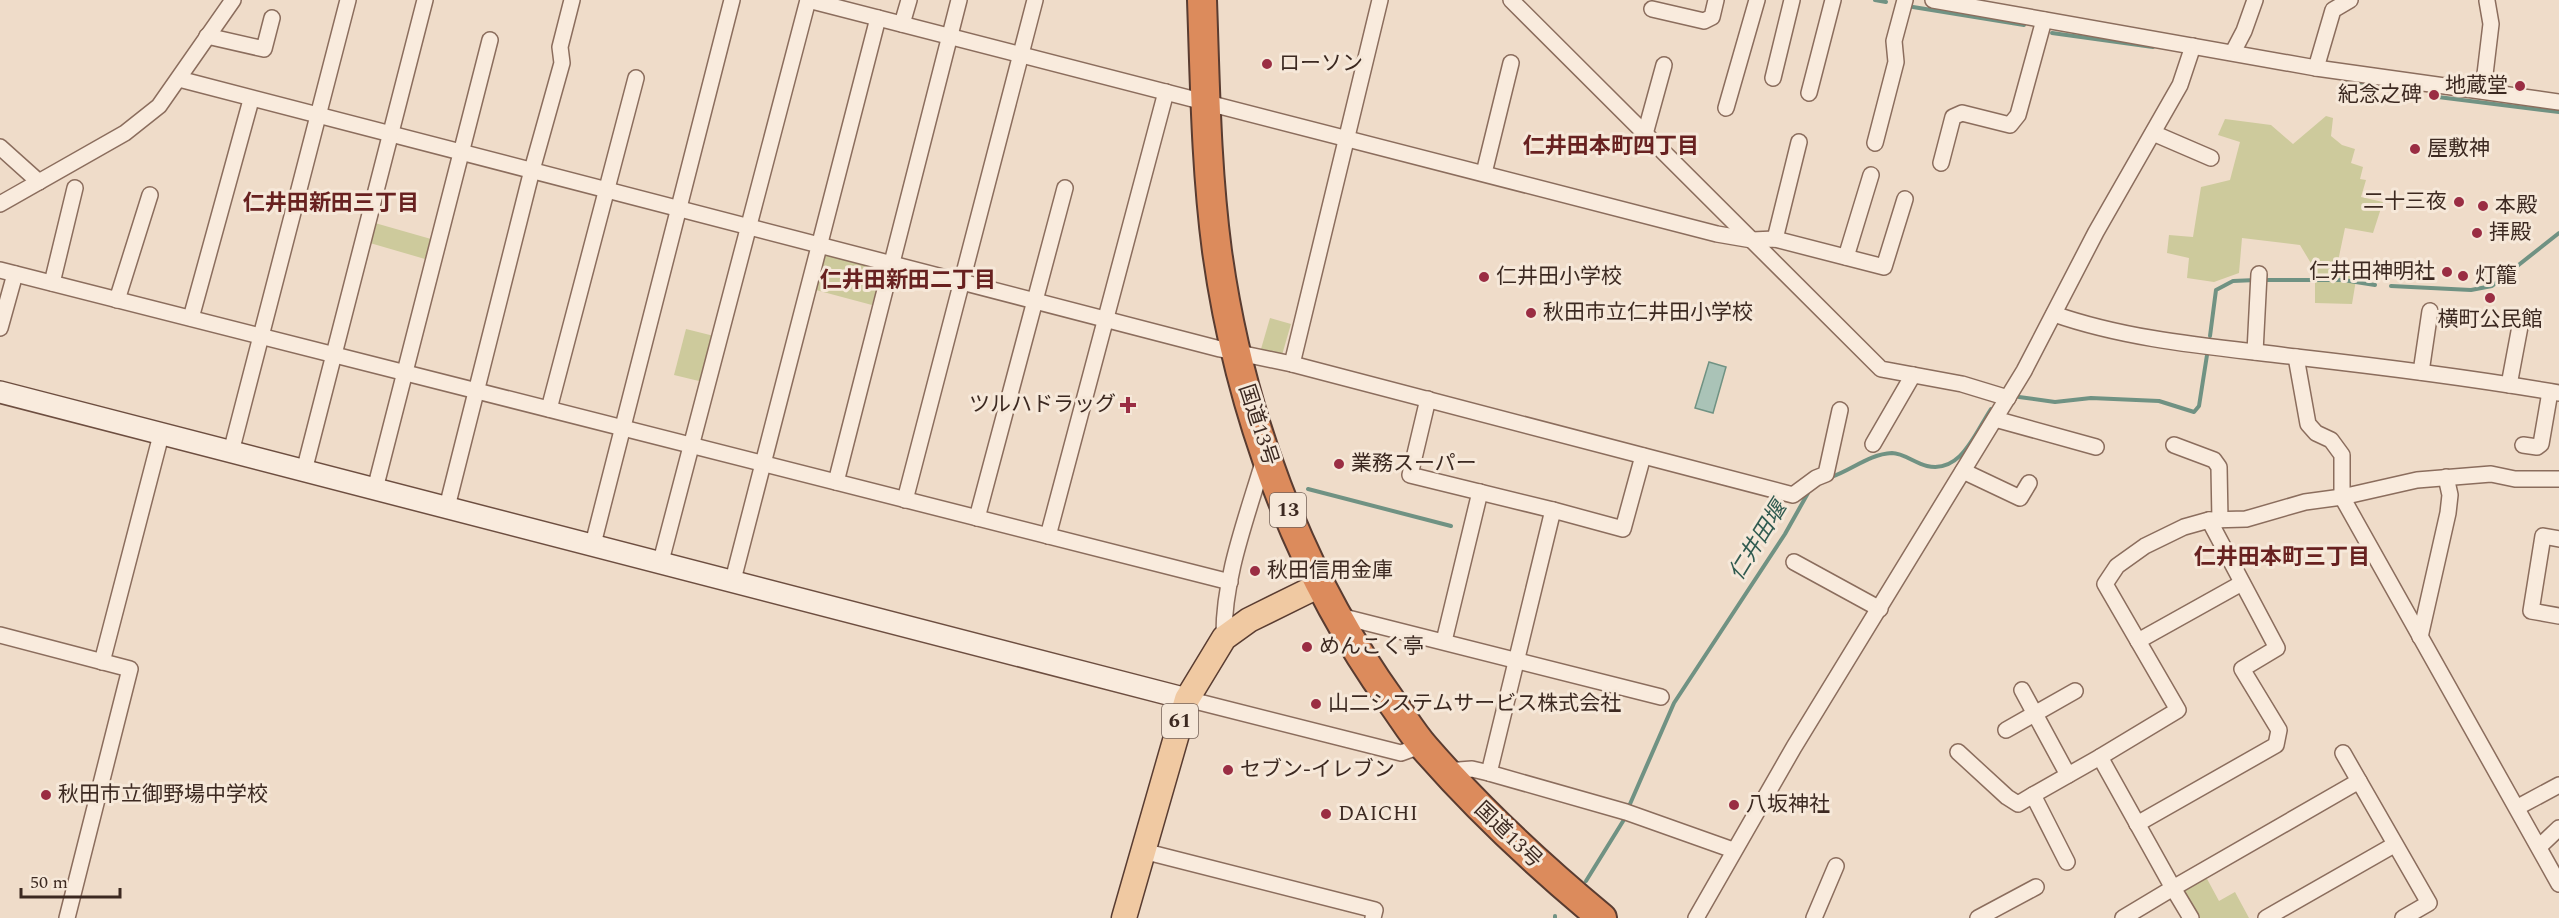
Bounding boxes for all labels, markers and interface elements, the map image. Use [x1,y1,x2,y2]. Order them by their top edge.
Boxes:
place label: ローソン [1279,48,1363,80]
marker: ローソン [1260,57,1274,71]
place label: 地蔵堂 [2445,70,2508,102]
place label: 紀念之碑 [2338,79,2422,111]
marker: 地蔵堂 [2513,79,2527,93]
marker: 紀念之碑 [2427,88,2441,102]
district label: 仁井田本町四丁目 [1523,130,1699,163]
place label: 屋敷神 [2427,133,2490,165]
marker: 屋敷神 [2408,142,2422,156]
place label: 二十三夜 [2363,186,2447,218]
district label: 仁井田新田三丁目 [243,187,419,220]
place label: 本殿 [2495,190,2537,222]
marker: 二十三夜 [2452,195,2466,209]
marker: 本殿 [2476,199,2490,213]
place label: 拝殿 [2489,217,2531,249]
marker: 拝殿 [2470,226,2484,240]
place label: 仁井田神明社 [2309,256,2435,288]
place label: 灯籠 [2475,260,2517,292]
place label: 仁井田小学校 [1496,261,1622,293]
district label: 仁井田新田二丁目 [820,264,996,297]
marker: 仁井田神明社 [2440,265,2454,279]
marker: 灯籠 [2456,269,2470,283]
marker: 仁井田小学校 [1477,270,1491,284]
marker: 横町公民館 [2483,291,2497,305]
place label: 秋田市立仁井田小学校 [1543,297,1753,329]
place label: 横町公民館 [2438,304,2543,336]
marker: 秋田市立仁井田小学校 [1524,306,1538,320]
street label: 国道13号 [1230,380,1286,470]
place label: ツルハドラッグ [969,389,1116,421]
marker: ツルハドラッグ [1121,398,1135,412]
place label: 業務スーパー [1351,448,1477,480]
marker: 業務スーパー [1332,457,1346,471]
water label: 仁井田堰 [1721,492,1797,587]
road number: 13 [1270,493,1306,527]
district label: 仁井田本町三丁目 [2194,541,2370,574]
place label: 秋田信用金庫 [1267,555,1393,587]
marker: 秋田信用金庫 [1248,564,1262,578]
place label: めんこく亭 [1319,631,1424,663]
marker: めんこく亭 [1300,640,1314,654]
place label: 山二システムサービス株式会社 [1328,688,1621,720]
marker: 山二システムサービス株式会社 [1309,697,1323,711]
road number: 61 [1162,704,1198,738]
place label: セブン-イレブン [1240,754,1395,786]
marker: セブン-イレブン [1221,763,1235,777]
place label: 秋田市立御野場中学校 [58,779,268,811]
marker: 秋田市立御野場中学校 [39,788,53,802]
place label: 八坂神社 [1746,789,1830,821]
street label: 国道13号 [1467,794,1549,876]
place label: DAICHI [1338,798,1418,830]
marker: 八坂神社 [1727,798,1741,812]
marker: DAICHI [1319,807,1333,821]
scale bar [21,861,120,899]
text: 50 m [30,869,68,896]

